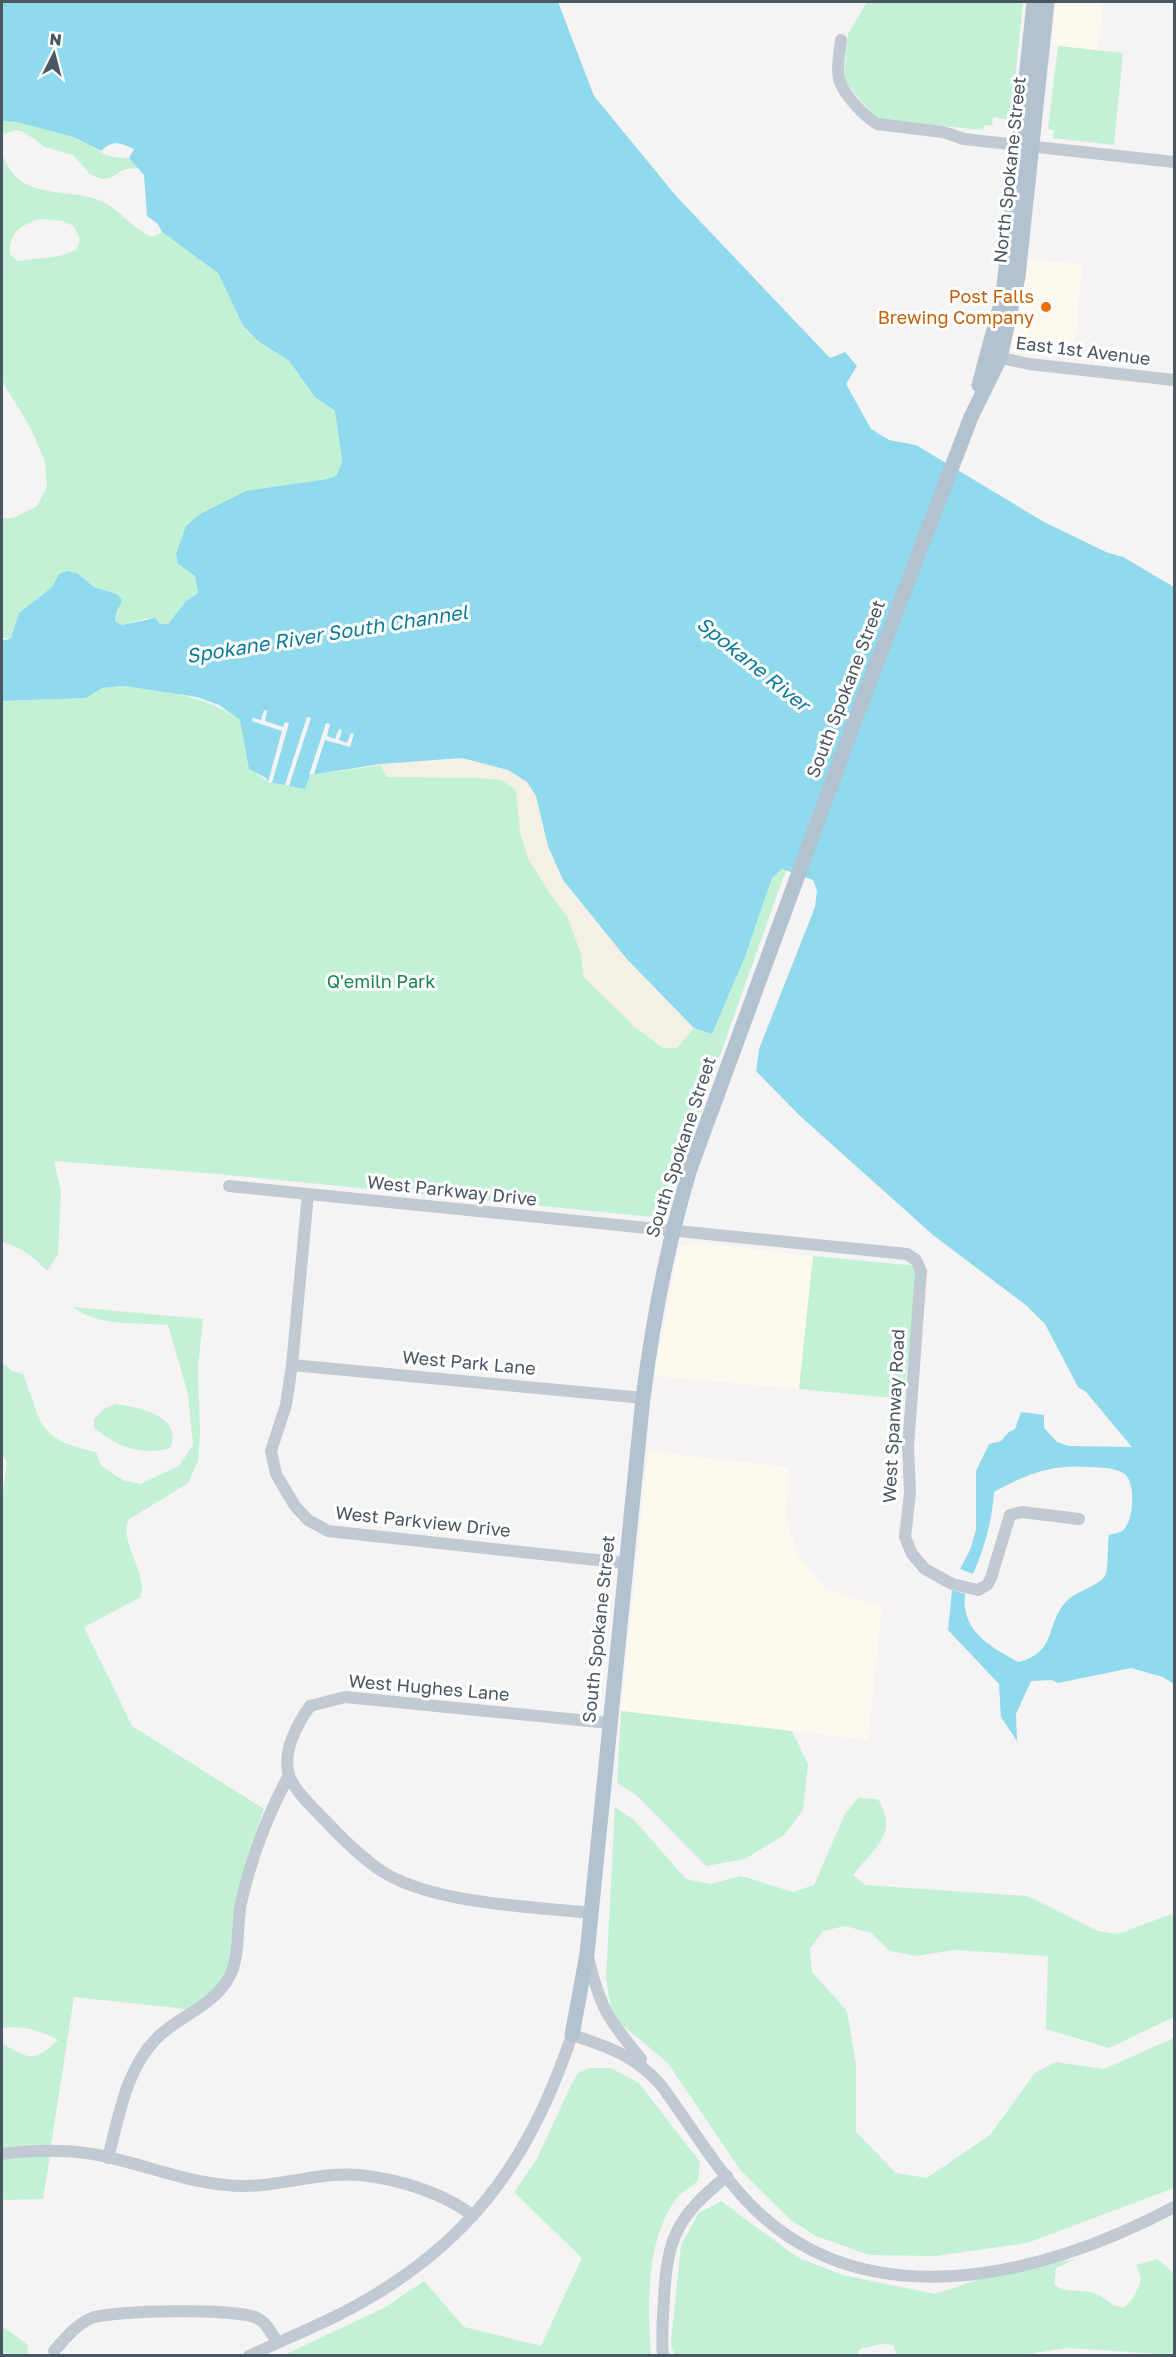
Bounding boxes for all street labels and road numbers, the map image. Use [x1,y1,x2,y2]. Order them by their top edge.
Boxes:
street label: North Spokane Street [988,76,1030,264]
street label: East 1st Avenue [1014,331,1152,369]
street label: South Spokane Street [801,597,889,781]
street label: South Spokane Street [640,1053,720,1240]
street label: West Parkway Drive [366,1170,538,1210]
street label: West Spanway Road [877,1328,909,1504]
street label: West Park Lane [401,1345,537,1379]
street label: West Parkview Drive [334,1501,512,1541]
street label: South Spokane Street [577,1534,619,1724]
street label: West Hughes Lane [348,1669,511,1705]

